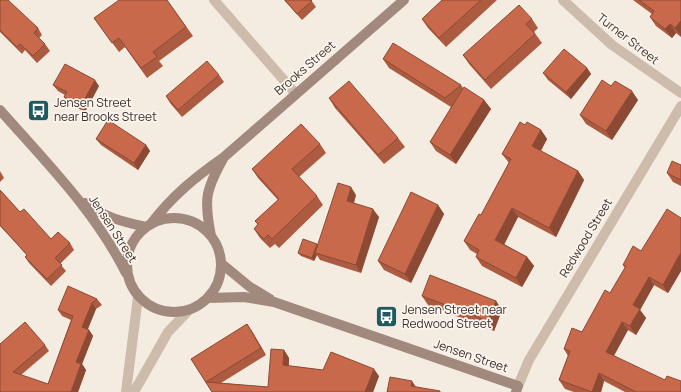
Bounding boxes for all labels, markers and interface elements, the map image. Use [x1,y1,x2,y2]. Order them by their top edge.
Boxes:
street label: Turner Street [594,9,663,68]
street label: Brooks Street [271,36,339,99]
place label: Jensen Street near Brooks Street [54,94,157,125]
bus stop icon: Jensen Street near Brooks Street [26,97,52,123]
street label: Jensen Street [85,192,142,266]
street label: Redwood Street [555,195,616,281]
place label: Jensen Street near Redwood Street [402,301,507,332]
bus stop icon: Jensen Street near Redwood Street [373,304,399,330]
street label: Jensen Street [432,335,511,376]

